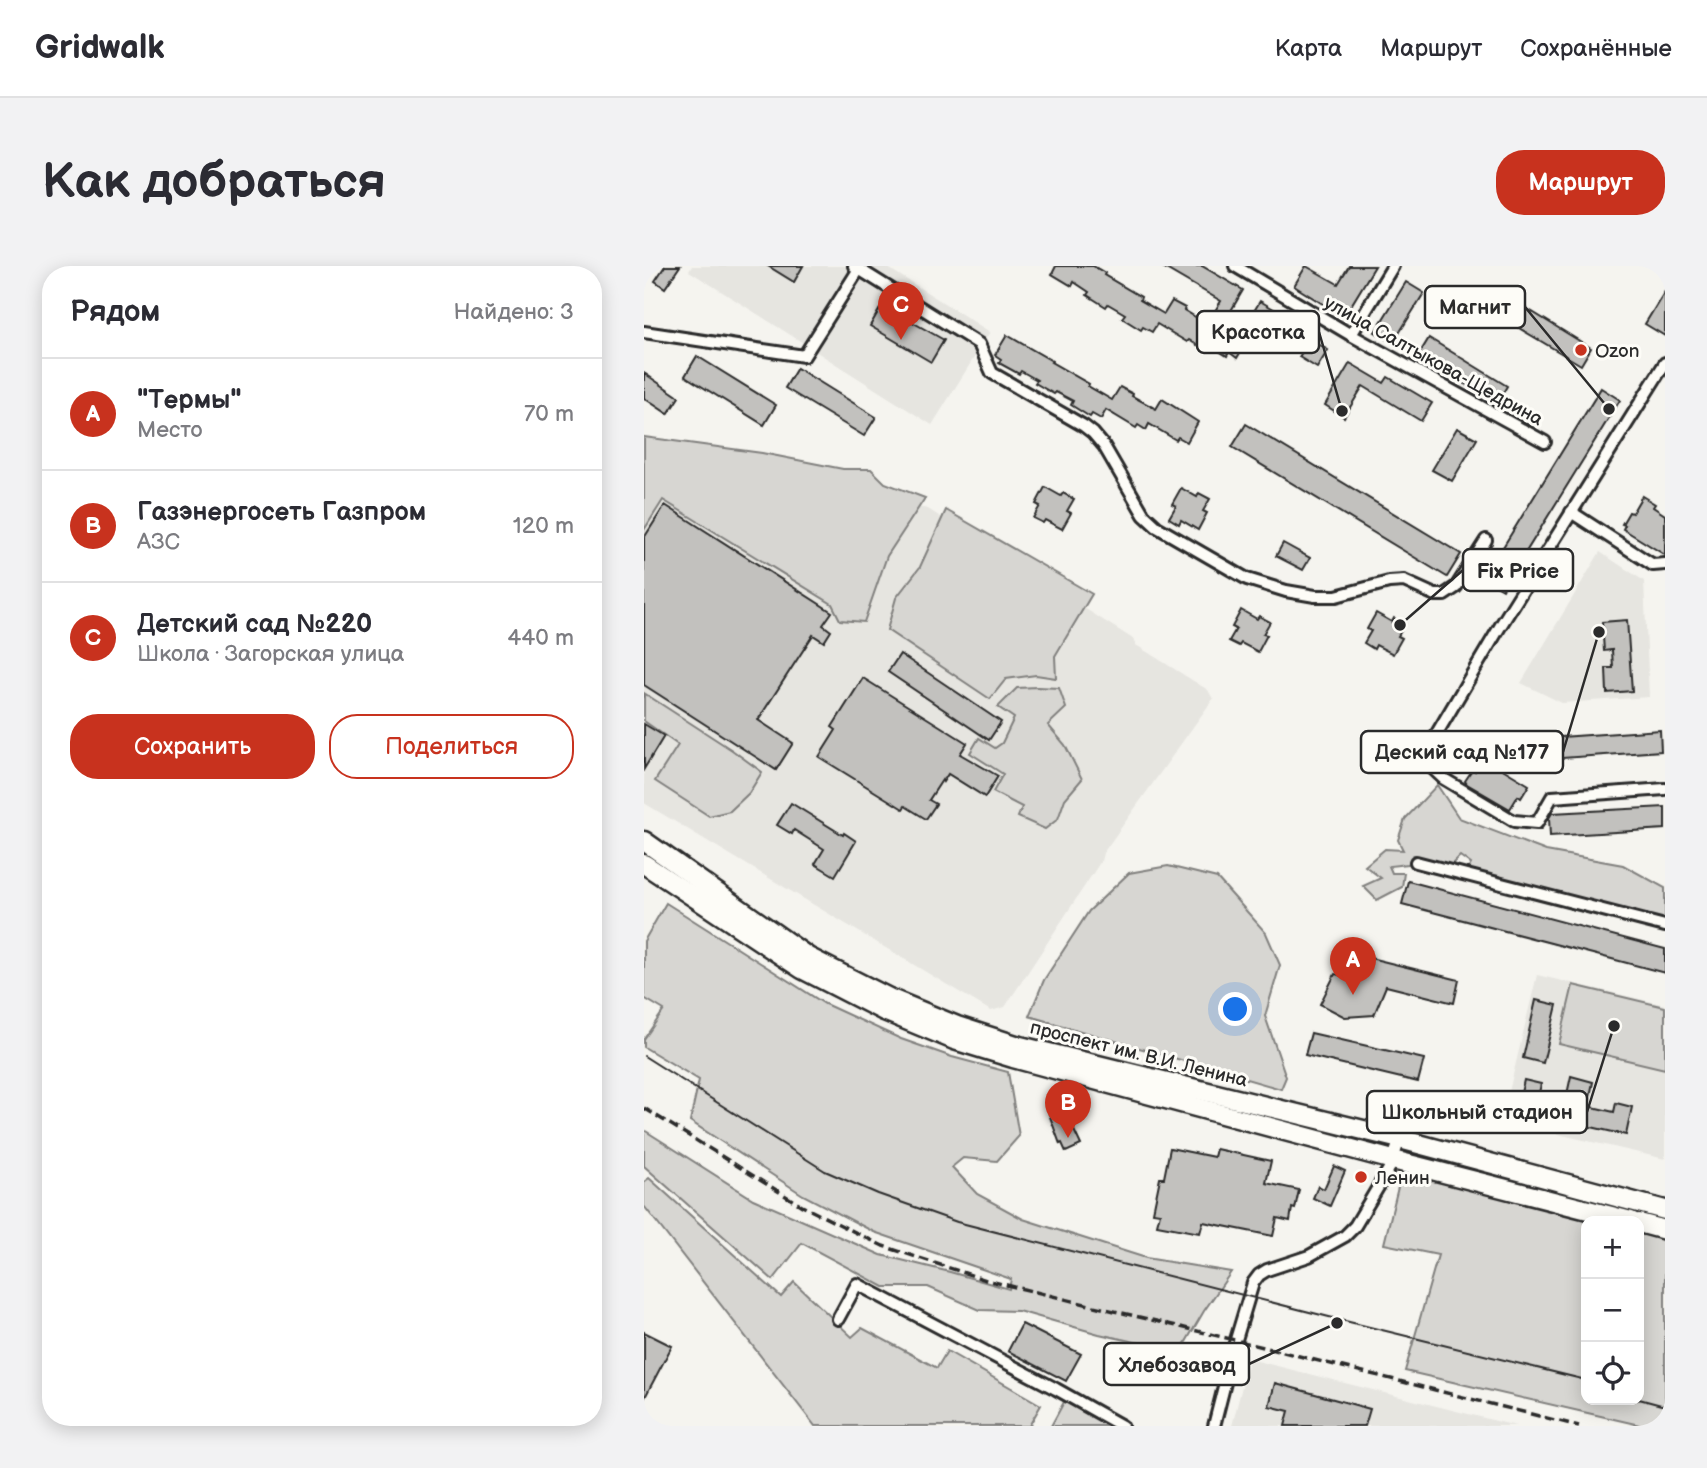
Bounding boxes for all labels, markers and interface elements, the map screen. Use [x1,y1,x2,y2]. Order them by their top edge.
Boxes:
text: Gridwalk [35,28,165,68]
text: Карта [1275,34,1342,63]
text: Маршрут [1380,34,1482,63]
text: Сохранённые [1520,34,1672,63]
button: Маршрут [1496,150,1665,215]
text: Как добраться [42,153,386,212]
pin: C [878,282,924,340]
callout: Магнит [1425,286,1525,328]
street label: улица Салтыкова-Щедрина [1320,291,1547,431]
text: Рядом [70,294,160,330]
text: Магнит [1439,295,1511,320]
text: Найдено: 3 [453,298,574,326]
callout: Красотка [1197,311,1319,353]
text: Красотка [1211,320,1306,345]
place label: Ozon [1595,340,1640,363]
marker: Ozon [1573,342,1589,358]
text: "Термы" [137,385,242,416]
text: A [86,400,100,428]
text: 70 m [524,400,574,428]
text: Место [137,416,203,444]
text: Газэнергосеть Газпром [137,497,426,528]
text: B [85,512,101,540]
text: 120 m [513,512,574,540]
text: АЗС [137,528,180,556]
callout: Fix Price [1463,549,1573,591]
text: Fix Price [1477,559,1559,584]
text: Детский сад №220 [137,609,372,640]
text: C [85,624,101,652]
text: 440 m [507,624,574,652]
text: Школа · Загорская улица [137,640,404,668]
button: Сохранить [70,714,315,779]
button: Поделиться [329,714,574,779]
callout: Деский сад №177 [1361,731,1563,773]
text: Деский сад №177 [1375,740,1550,765]
pin: A [1330,937,1376,995]
your location [1218,992,1252,1026]
street label: проспект им. В.И. Ленина [1028,1016,1250,1093]
pin: B [1045,1080,1091,1138]
callout: Школьный стадион [1367,1091,1587,1133]
text: Школьный стадион [1381,1100,1573,1125]
place label: Ленин [1374,1167,1430,1190]
marker: Ленин [1353,1169,1369,1185]
map controls [1581,1216,1644,1405]
button: + [1581,1216,1644,1279]
button: − [1581,1279,1644,1342]
button: locate [1581,1342,1644,1405]
callout: Хлебозавод [1104,1343,1249,1385]
text: Хлебозавод [1118,1353,1236,1378]

